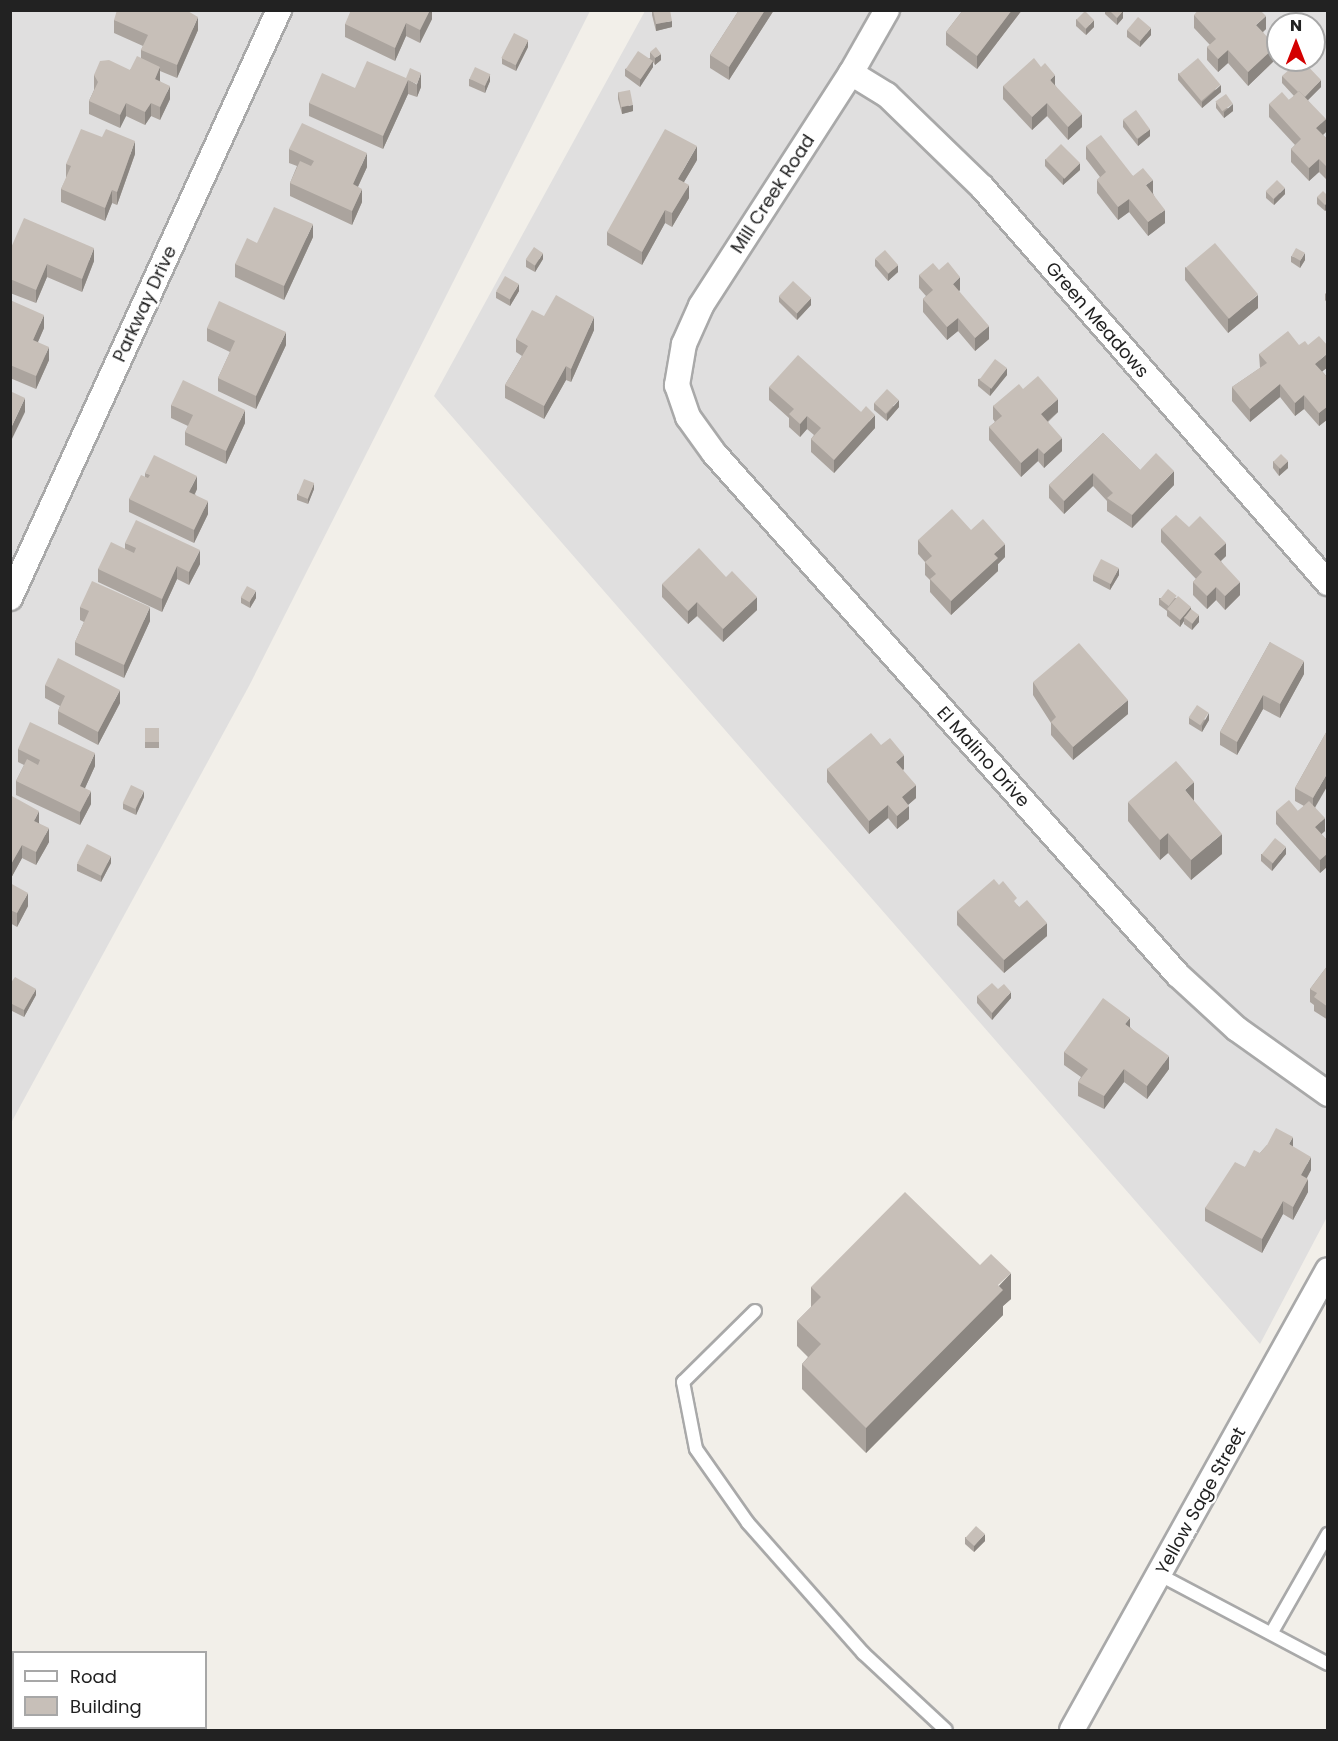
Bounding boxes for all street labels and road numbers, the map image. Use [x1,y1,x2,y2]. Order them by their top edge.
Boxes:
street label: Mill Creek Road [727,131,819,257]
street label: Parkway Drive [109,243,181,365]
street label: Green Meadows [1041,258,1153,382]
street label: El Malino Drive [932,702,1034,812]
street label: Yellow Sage Street [1152,1424,1250,1578]

